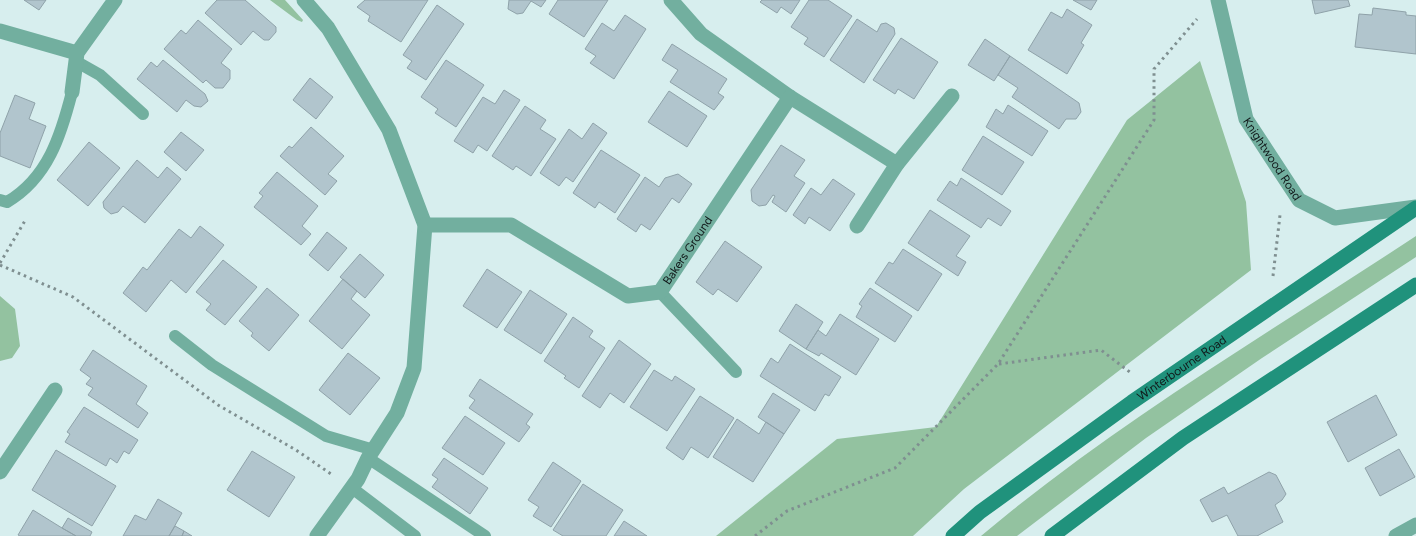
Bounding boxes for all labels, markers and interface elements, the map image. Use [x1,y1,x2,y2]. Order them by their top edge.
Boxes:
street label: Knightwood Road [1240,115,1304,203]
street label: Bakers Ground [660,214,715,287]
street label: Winterbourne Road [1135,333,1229,403]

